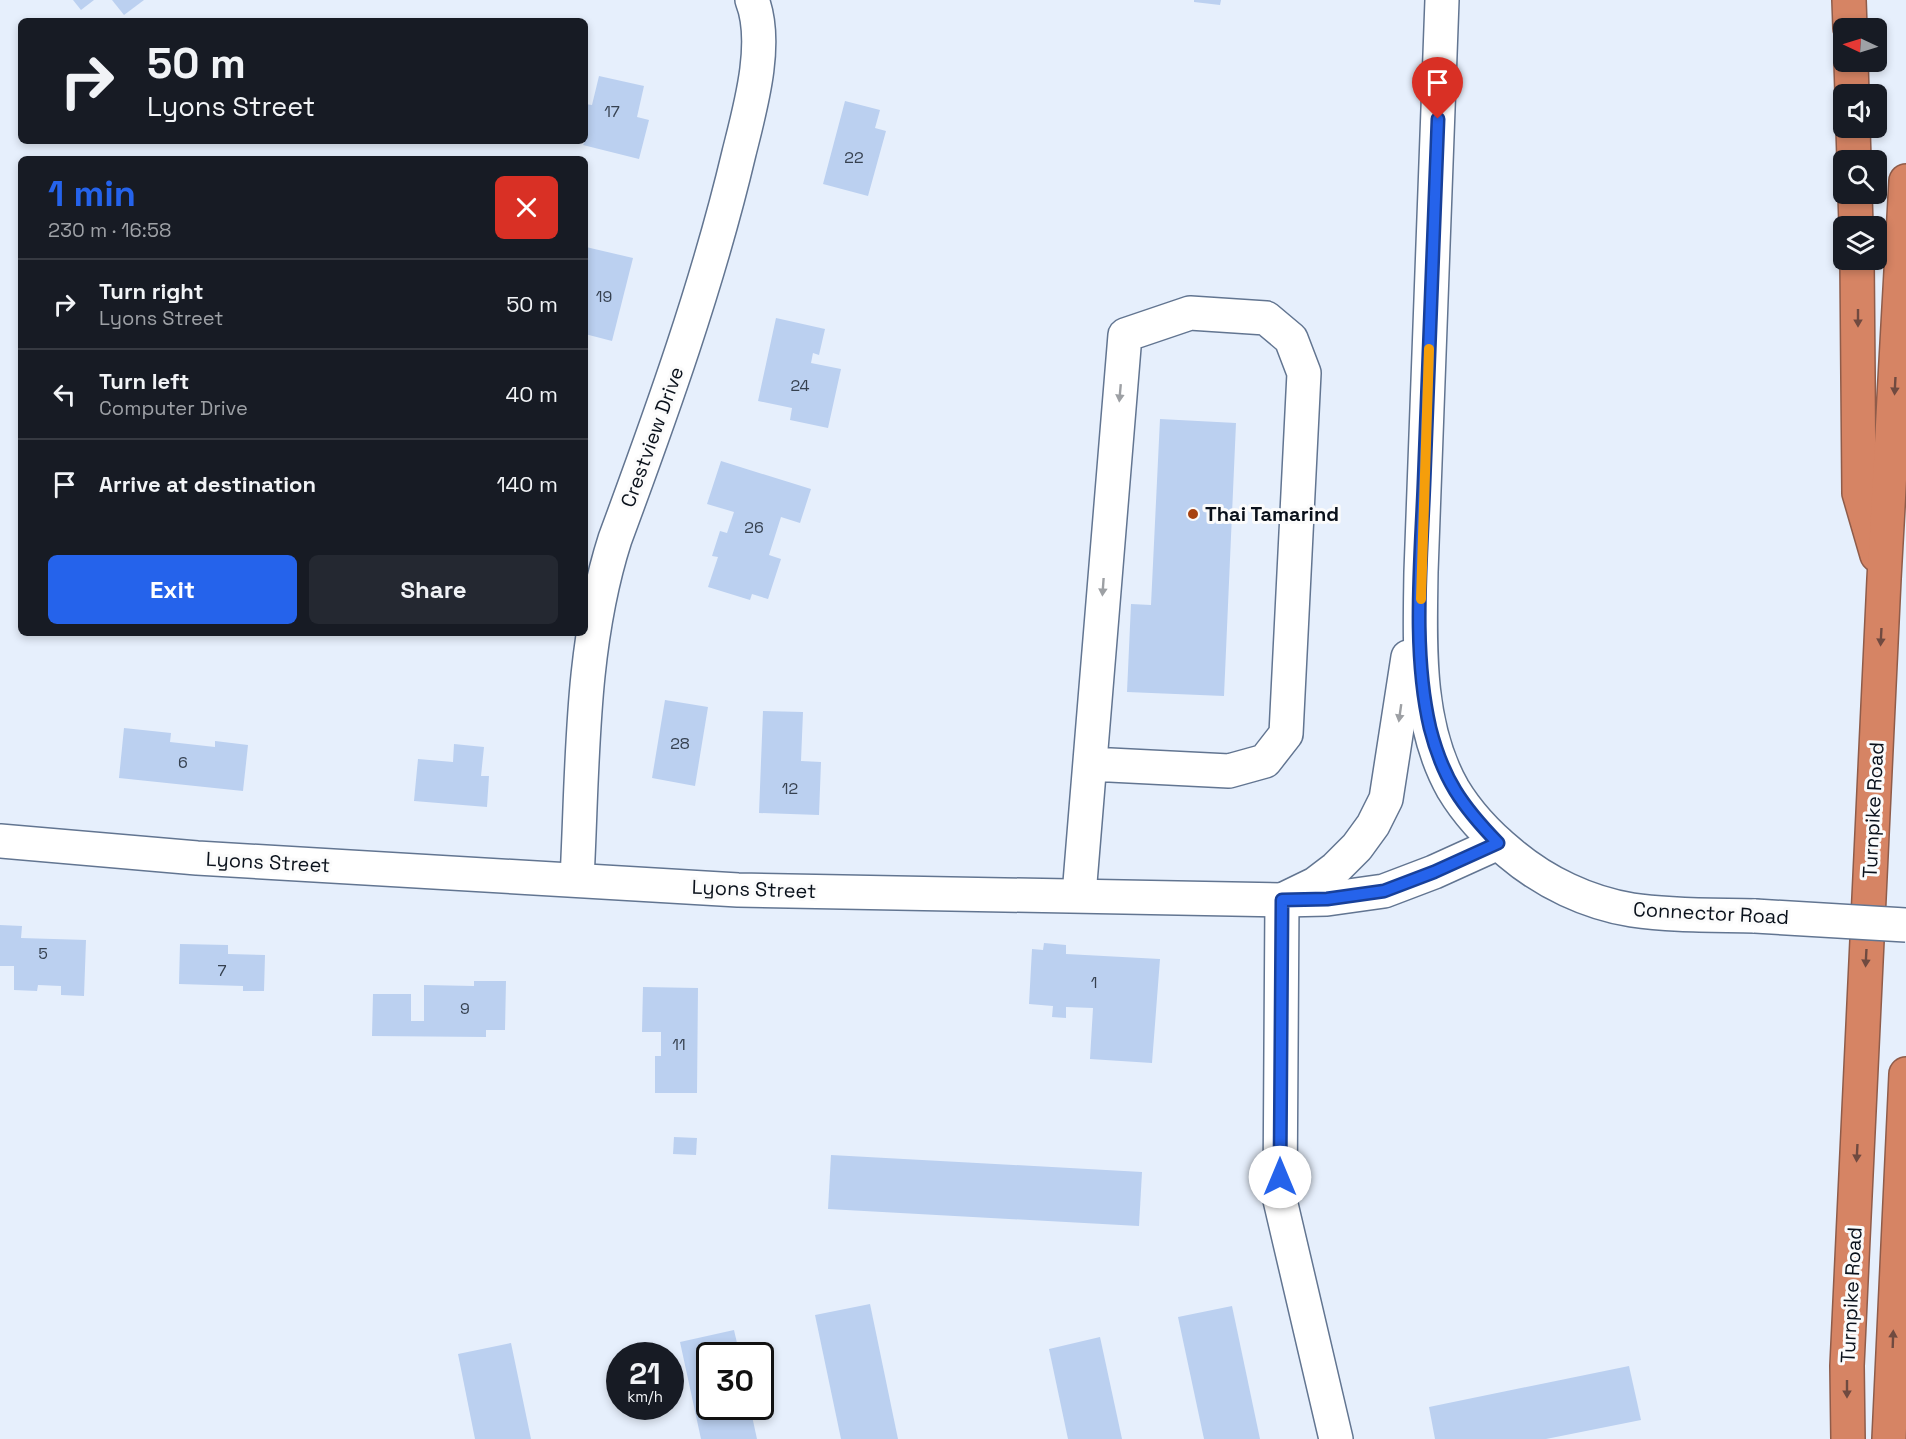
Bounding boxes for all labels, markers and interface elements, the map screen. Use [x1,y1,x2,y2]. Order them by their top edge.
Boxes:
north arrow [1833,18,1887,72]
map controls [1833,18,1887,270]
text: 50 m [147,37,246,90]
icon: right [48,42,126,120]
pin [1412,57,1463,119]
icon: arrive [1421,66,1454,99]
button: sound [1833,84,1887,138]
text: Lyons Street [147,89,315,124]
house number: 17 [604,101,620,122]
house number: 22 [844,147,864,168]
button: search [1833,150,1887,204]
text: 1 min [48,171,136,217]
button: close [495,176,558,239]
button: layers [1833,216,1887,270]
text: 230 m · 16:58 [48,217,171,243]
text: Turn right [99,277,204,305]
house number: 19 [596,286,612,307]
icon: right [48,288,81,321]
text: 50 m [506,290,558,318]
text: Lyons Street [99,305,224,331]
one-way arrow [1853,308,1863,327]
street label: Crestview Drive [615,363,689,511]
text: Turn left [99,367,189,395]
house number: 24 [790,375,810,396]
one-way arrow [1890,377,1899,396]
icon: left [48,378,81,411]
text: 40 m [506,380,558,408]
one-way arrow [1115,383,1125,402]
text: Computer Drive [99,395,248,421]
icon: arrive [48,468,81,501]
text: Arrive at destination [99,470,316,498]
text: 140 m [496,470,558,498]
place label: Thai Tamarind [1205,501,1339,527]
marker: Thai Tamarind [1186,507,1200,521]
house number: 26 [744,517,764,538]
button: Exit [48,555,297,624]
button: Share [309,555,558,624]
one-way arrow [1099,578,1108,597]
one-way arrow [1877,628,1886,647]
one-way arrow [1396,703,1405,722]
house number: 28 [670,733,690,754]
street label: Turnpike Road [1856,741,1890,879]
house number: 6 [178,752,188,773]
house number: 12 [782,778,798,799]
street label: Lyons Street [205,846,331,878]
street label: Lyons Street [691,874,817,904]
street label: Connector Road [1632,896,1790,930]
house number: 5 [38,943,48,964]
one-way arrow [1862,948,1871,967]
house number: 7 [217,960,227,981]
house number: 1 [1091,972,1097,993]
house number: 9 [460,998,470,1019]
house number: 11 [672,1034,686,1055]
one-way arrow [1853,1143,1862,1162]
position arrow [1248,1145,1312,1209]
street label: Turnpike Road [1834,1226,1868,1364]
one-way arrow [1889,1329,1898,1348]
speed limit sign: 30 [696,1342,774,1420]
text: 21 [629,1354,661,1393]
one-way arrow [1842,1380,1852,1399]
text: km/h [627,1387,663,1406]

